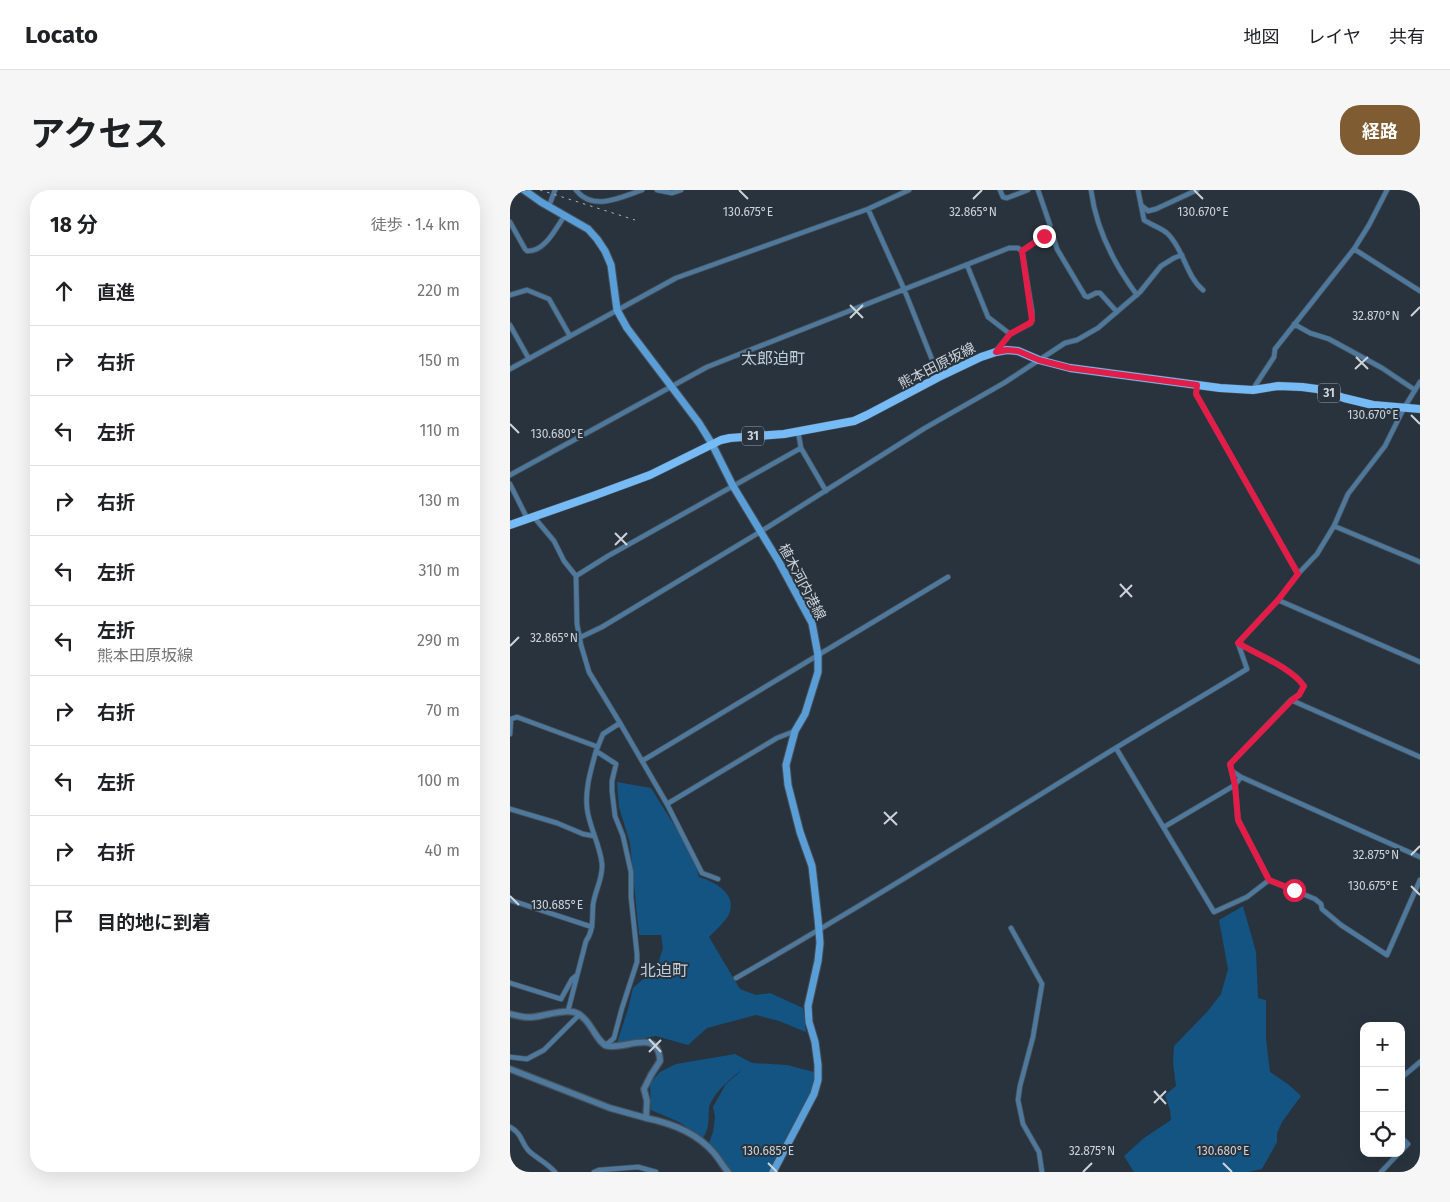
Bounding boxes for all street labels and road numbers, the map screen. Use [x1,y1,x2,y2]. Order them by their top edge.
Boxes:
street label: 熊本田原坂線 [896,339,978,393]
road number: 31 [1318,384,1340,402]
road number: 31 [742,427,764,446]
street label: 植木河内港線 [775,541,829,623]

